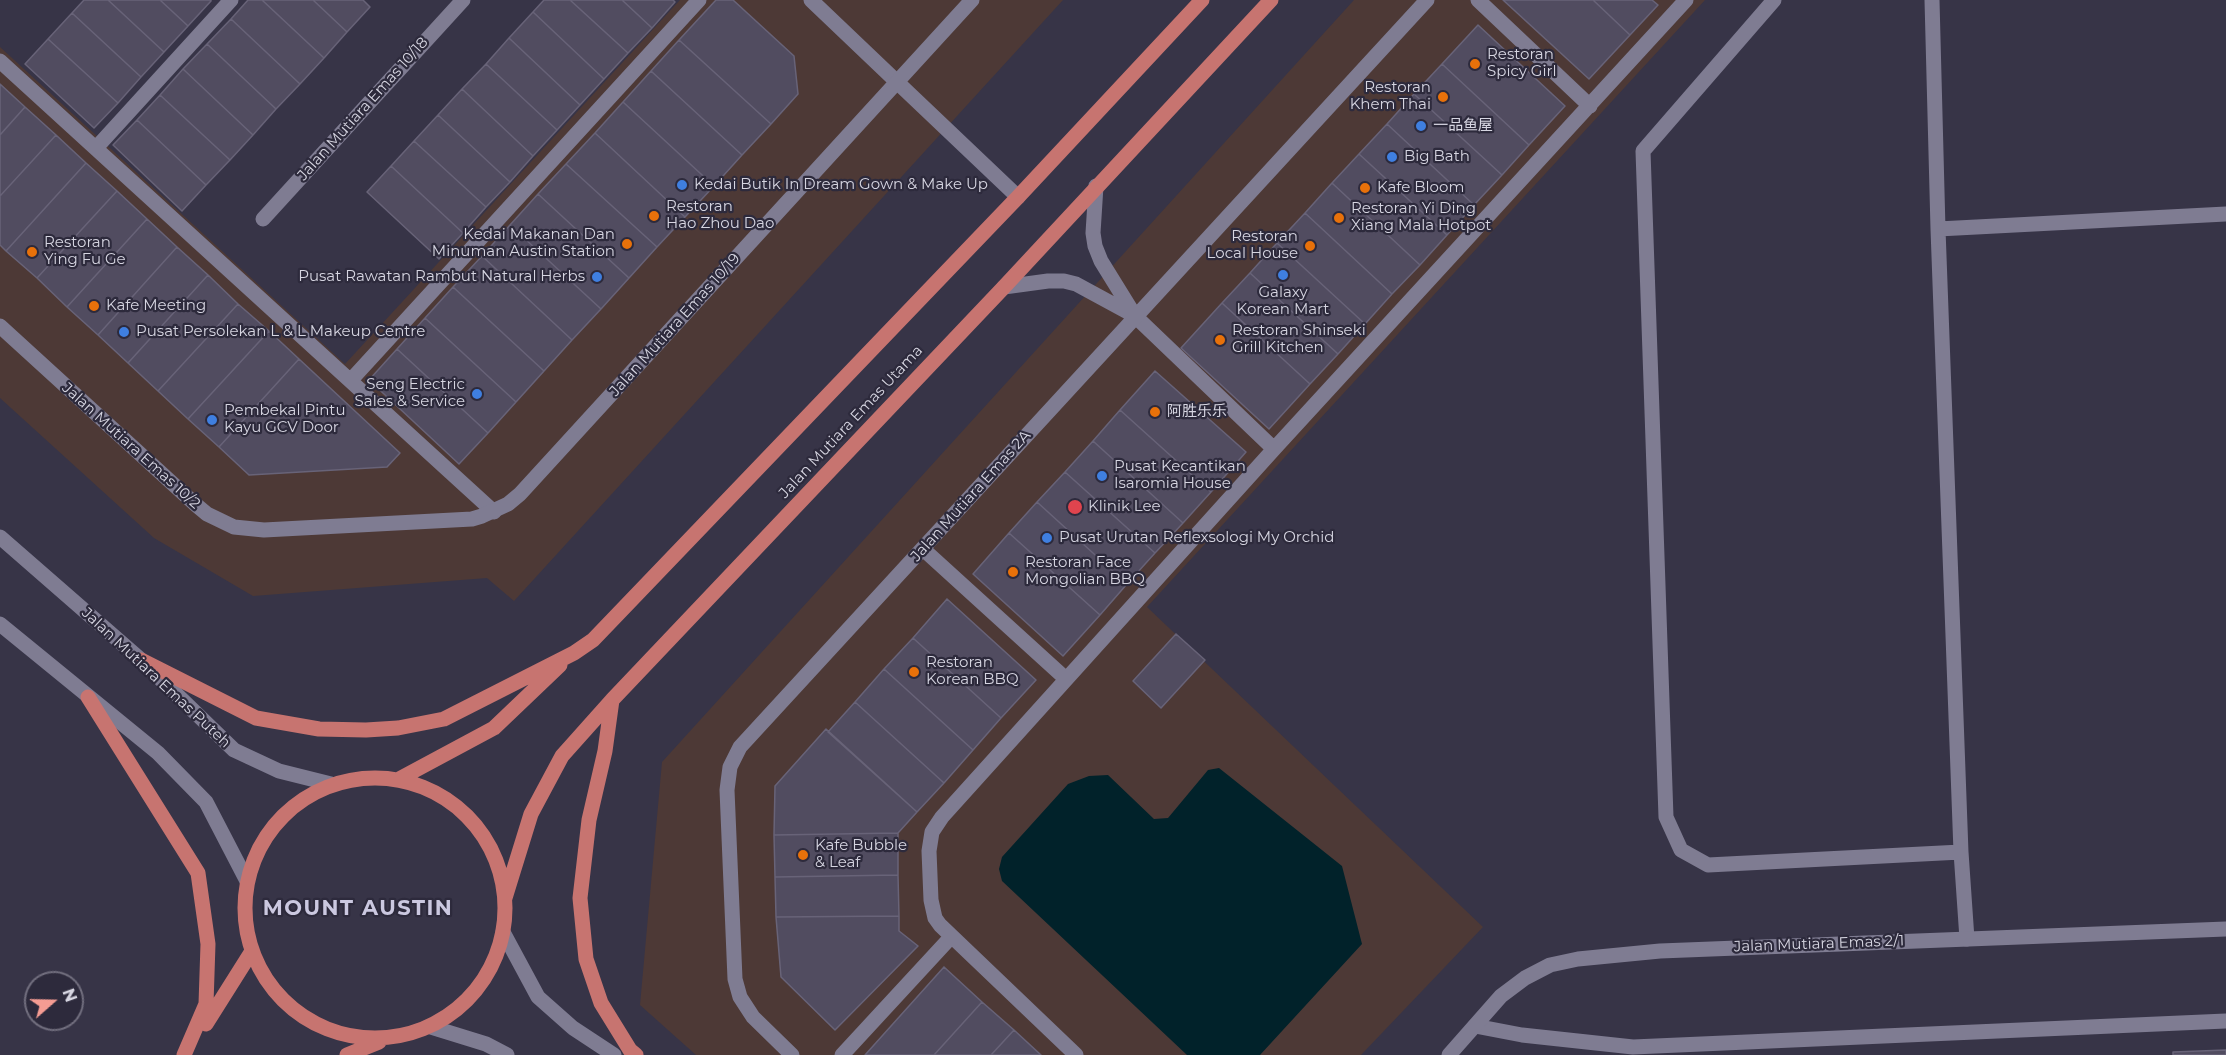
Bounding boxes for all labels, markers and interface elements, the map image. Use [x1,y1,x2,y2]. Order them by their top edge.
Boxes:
street label: Jalan Mutiara Emas 10/18 [294,34,432,184]
place label: Restoran Spicy Girl [1487,46,1556,81]
marker: Restoran Spicy Girl [1468,57,1482,71]
place label: Restoran Khem Thai [1350,79,1431,114]
marker: Restoran Khem Thai [1436,90,1450,104]
place label: 一品鱼屋 [1433,117,1493,135]
marker: 一品鱼屋 [1414,119,1428,133]
place label: Big Bath [1404,148,1470,166]
marker: Big Bath [1385,150,1399,164]
place label: Kedai Butik In Dream Gown & Make Up [694,176,988,194]
marker: Kedai Butik In Dream Gown & Make Up [675,178,689,192]
place label: Kafe Bloom [1377,179,1464,197]
marker: Kafe Bloom [1358,181,1372,195]
place label: Restoran Hao Zhou Dao [666,198,774,233]
place label: Restoran Yi Ding Xiang Mala Hotpot [1351,200,1491,235]
marker: Restoran Hao Zhou Dao [647,209,661,223]
marker: Restoran Yi Ding Xiang Mala Hotpot [1332,211,1346,225]
place label: Kedai Makanan Dan Minuman Austin Station [432,226,615,261]
place label: Restoran Local House [1207,228,1298,263]
place label: Restoran Ying Fu Ge [44,234,126,269]
marker: Kedai Makanan Dan Minuman Austin Station [620,237,634,251]
marker: Restoran Local House [1303,239,1317,253]
marker: Restoran Ying Fu Ge [25,245,39,259]
street label: Jalan Mutiara Emas 10/19 [606,250,744,400]
place label: Pusat Rawatan Rambut Natural Herbs [298,268,585,286]
marker: Galaxy Korean Mart [1276,268,1290,282]
marker: Pusat Rawatan Rambut Natural Herbs [590,270,604,284]
place label: Galaxy Korean Mart [1237,284,1329,319]
place label: Kafe Meeting [106,297,206,315]
marker: Kafe Meeting [87,299,101,313]
place label: Restoran Shinseki Grill Kitchen [1232,322,1366,357]
place label: Pusat Persolekan L & L Makeup Centre [136,323,425,341]
marker: Pusat Persolekan L & L Makeup Centre [117,325,131,339]
marker: Restoran Shinseki Grill Kitchen [1213,333,1227,347]
street label: Jalan Mutiara Emas Utama [775,342,927,502]
place label: Seng Electric Sales & Service [355,376,465,411]
street label: Jalan Mutiara Emas 10/2 [58,379,204,513]
marker: Seng Electric Sales & Service [470,387,484,401]
place label: Pembekal Pintu Kayu GCV Door [224,402,346,437]
place label: 阿胜乐乐 [1167,403,1227,421]
marker: 阿胜乐乐 [1148,405,1162,419]
marker: Pembekal Pintu Kayu GCV Door [205,413,219,427]
street label: Jalan Mutiara Emas 2A [907,427,1035,565]
place label: Pusat Kecantikan Isaromia House [1114,458,1246,493]
marker: Pusat Kecantikan Isaromia House [1095,469,1109,483]
marker: Klinik Lee [1066,498,1084,516]
place label: Klinik Lee [1088,498,1161,516]
place label: Pusat Urutan Reflexsologi My Orchid [1059,529,1334,547]
marker: Pusat Urutan Reflexsologi My Orchid [1040,531,1054,545]
place label: Restoran Face Mongolian BBQ [1025,554,1145,589]
marker: Restoran Face Mongolian BBQ [1006,565,1020,579]
street label: Jalan Mutiara Emas Puteh [78,604,234,752]
place label: Restoran Korean BBQ [926,654,1018,689]
marker: Restoran Korean BBQ [907,665,921,679]
place label: Kafe Bubble & Leaf [815,837,907,872]
marker: Kafe Bubble & Leaf [796,848,810,862]
district label: MOUNT AUSTIN [263,896,453,922]
street label: Jalan Mutiara Emas 2/1 [1733,932,1905,956]
north arrow [24,971,84,1031]
text: N [58,986,81,1005]

